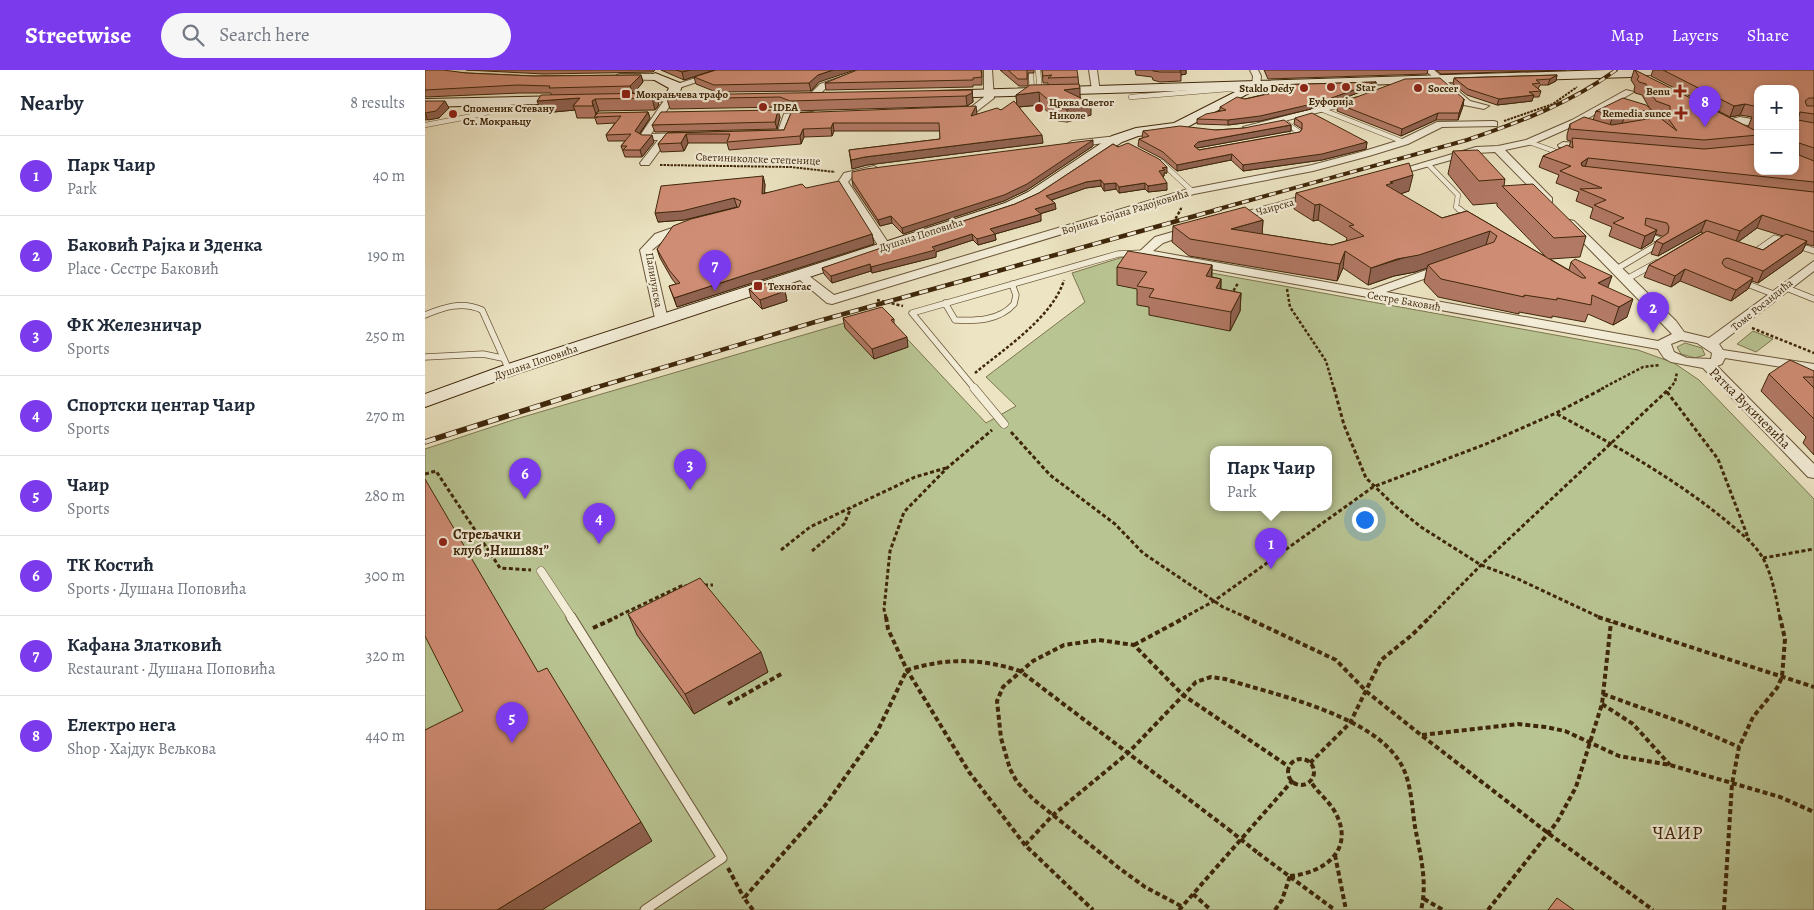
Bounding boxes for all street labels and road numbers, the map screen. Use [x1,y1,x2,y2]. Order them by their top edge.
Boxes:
street label: Светиниколске степенице [695,149,821,169]
street label: Војника Бојана Радојковића [1060,185,1191,239]
street label: Чаирска [1254,194,1297,220]
street label: Душана Поповића [877,214,966,256]
street label: Палилулска [642,251,666,310]
street label: Томе Росандића [1728,275,1797,335]
street label: Сестре Баковић [1366,287,1442,315]
street label: Душана Поповића [492,340,581,383]
street label: Ратка Вукичевића [1705,363,1795,453]

